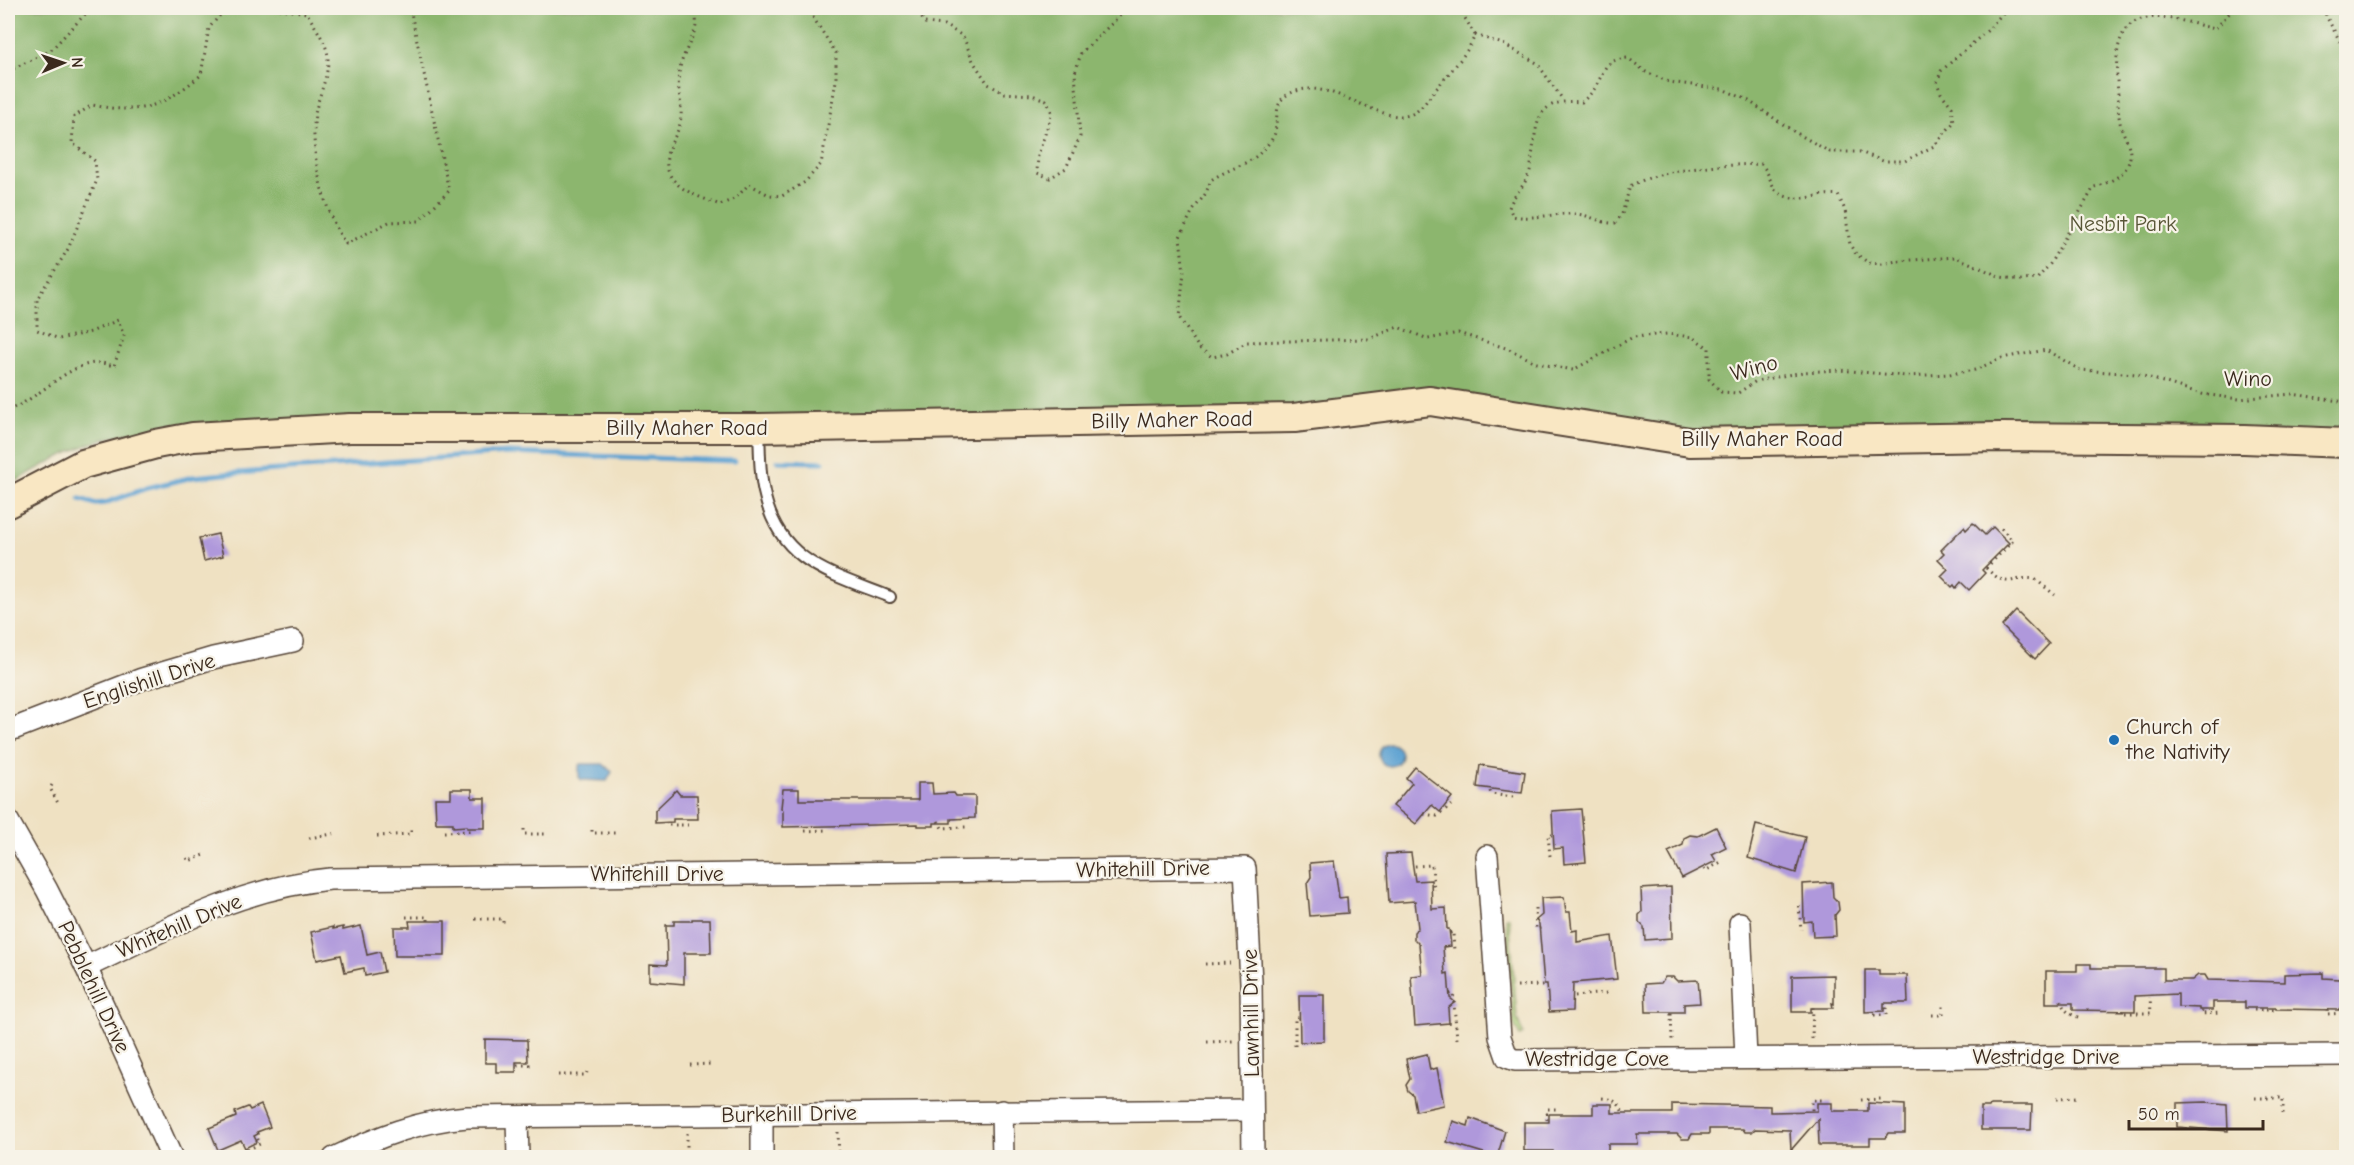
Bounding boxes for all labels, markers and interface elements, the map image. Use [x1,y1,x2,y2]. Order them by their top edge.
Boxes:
north arrow [33,33,93,93]
text: N [68,57,86,68]
park label: Nesbit Park [2069,211,2177,237]
street label: Wino [1728,349,1780,387]
street label: Wino [2224,366,2272,392]
street label: Billy Maher Road [1091,406,1253,434]
street label: Billy Maher Road [606,415,768,441]
street label: Billy Maher Road [1681,426,1843,452]
street label: Englishill Drive [80,647,218,715]
place label: Church of the Nativity [2125,714,2230,765]
marker: Church of the Nativity [2107,733,2121,747]
street label: Whitehill Drive [1076,855,1210,883]
street label: Whitehill Drive [590,861,724,887]
street label: Whitehill Drive [112,888,246,964]
street label: Pebblehill Drive [52,917,136,1057]
street label: Lawnhill Drive [1237,949,1265,1077]
street label: Westridge Drive [1973,1044,2119,1070]
street label: Westridge Cove [1525,1046,1669,1072]
scale bar [2129,1093,2262,1131]
street label: Burkehill Drive [721,1100,857,1128]
text: 50 m [2138,1104,2180,1125]

